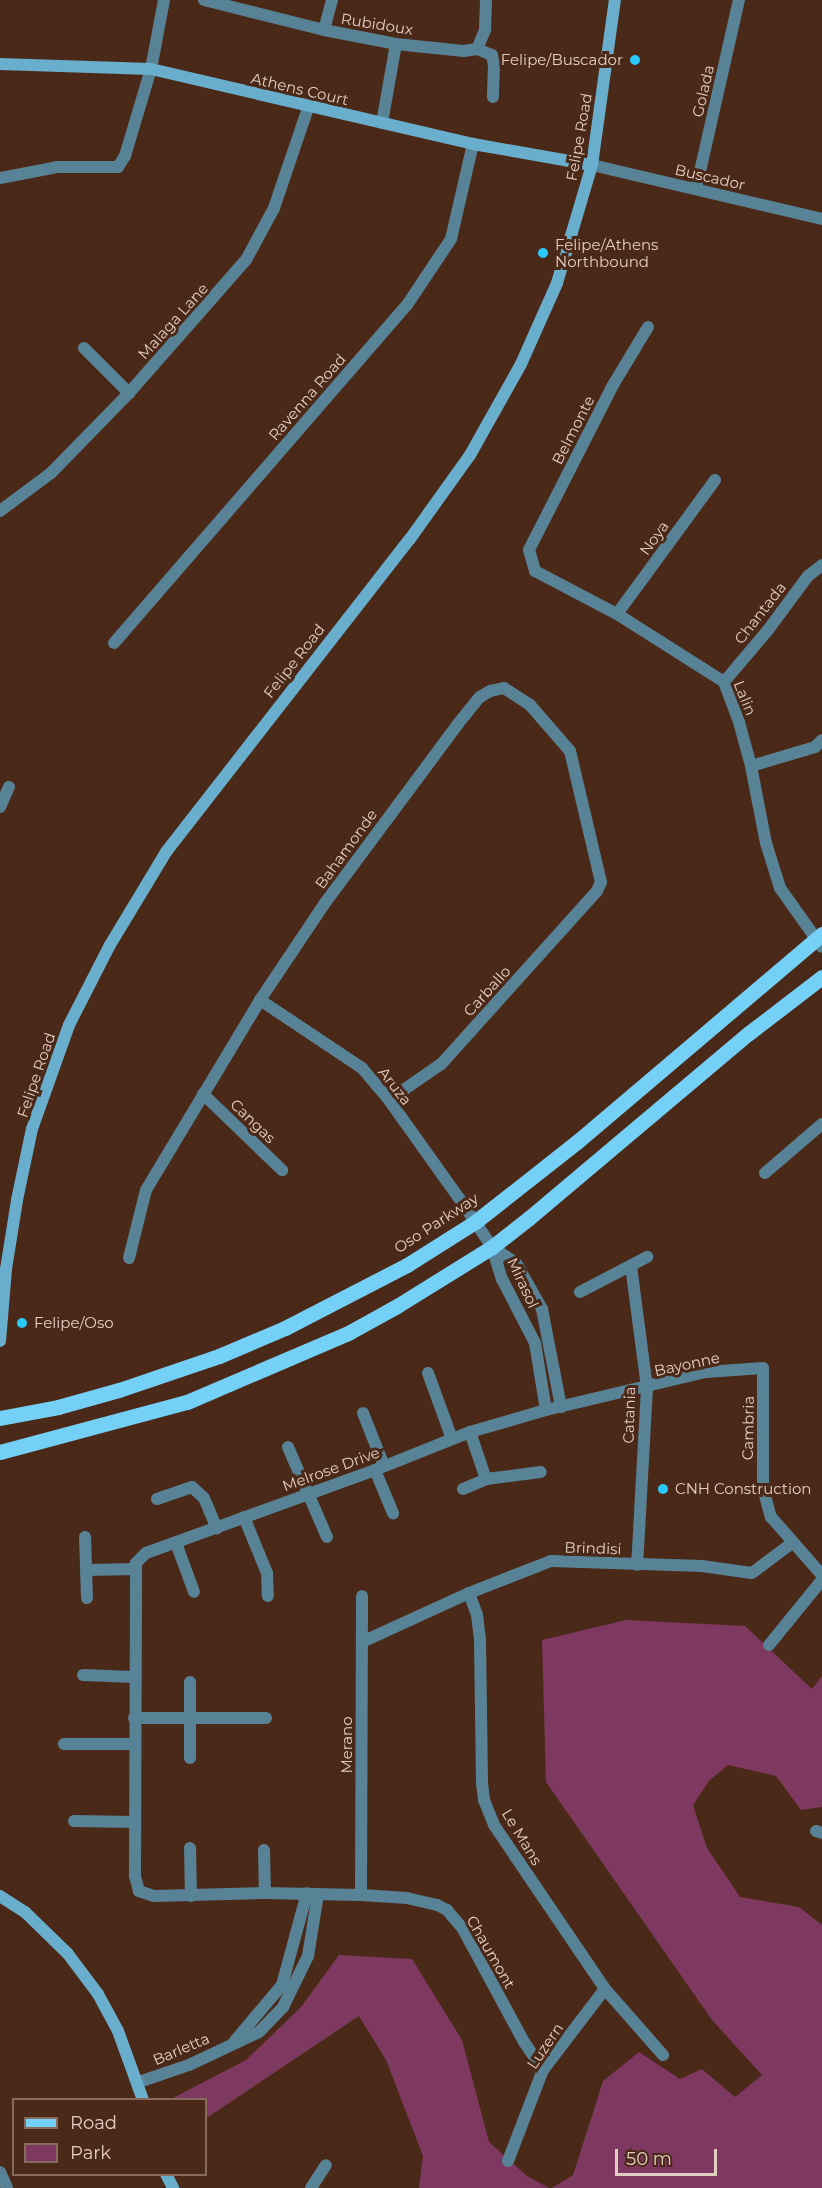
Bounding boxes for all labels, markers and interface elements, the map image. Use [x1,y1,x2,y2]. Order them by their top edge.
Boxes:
street label: Rubidoux [340,9,414,39]
place label: Felipe/Buscador [501,51,623,69]
marker: Felipe/Buscador [628,53,642,67]
street label: Golada [688,63,718,119]
street label: Athens Court [250,69,350,109]
street label: Felipe Road [562,92,596,182]
street label: Buscador [673,160,747,194]
place label: Felipe/Athens Northbound [555,235,658,270]
marker: Felipe/Athens Northbound [536,246,550,260]
street label: Malaga Lane [134,279,212,363]
street label: Ravenna Road [265,350,349,444]
street label: Belmonte [548,393,598,467]
street label: Noya [636,517,672,559]
street label: Chantada [730,579,790,647]
street label: Felipe Road [260,620,328,702]
street label: Lalin [730,678,760,718]
street label: Bahamonde [311,806,381,892]
street label: Carballo [460,962,514,1020]
street label: Felipe Road [13,1030,59,1120]
street label: Aruza [375,1063,415,1109]
street label: Cangas [227,1095,279,1147]
street label: Oso Parkway [391,1189,481,1257]
street label: Mirasol [504,1255,542,1311]
place label: Felipe/Oso [34,1314,114,1332]
marker: Felipe/Oso [15,1316,29,1330]
street label: Bayonne [653,1348,721,1380]
street label: Catania [619,1386,639,1444]
street label: Cambria [738,1396,758,1460]
street label: Melrose Drive [280,1443,382,1495]
place label: CNH Construction [675,1480,812,1498]
marker: CNH Construction [656,1482,670,1496]
street label: Brindisi [564,1538,622,1558]
street label: Merano [338,1716,356,1774]
street label: Le Mans [498,1806,546,1868]
street label: Chaumont [463,1912,519,1992]
street label: Luzern [523,2020,567,2072]
street label: Barletta [150,2029,212,2069]
legend [12,2098,207,2176]
text: Road [70,2112,117,2134]
scale bar [618,2137,720,2175]
text: Park [70,2142,111,2164]
text: 50 m [626,2148,672,2170]

